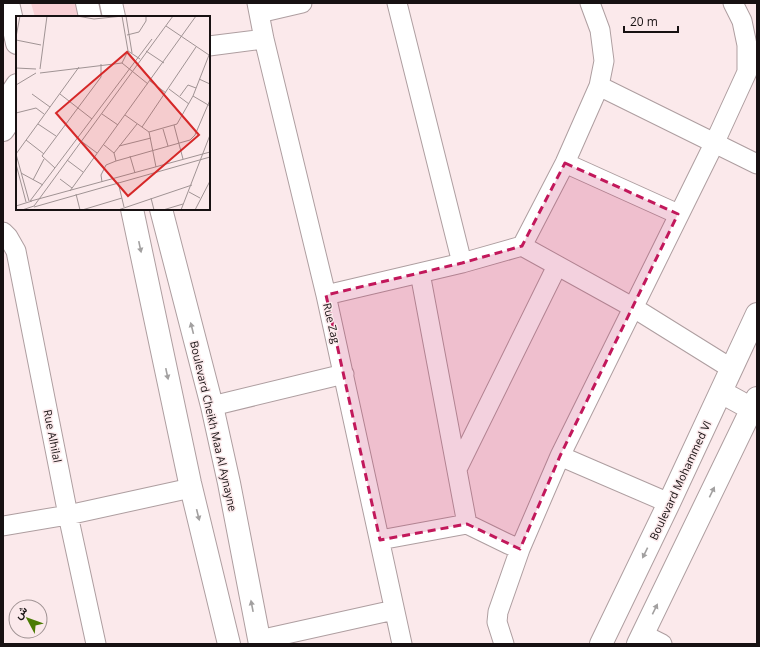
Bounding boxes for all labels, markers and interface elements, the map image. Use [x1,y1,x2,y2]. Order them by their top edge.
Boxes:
scale bar [624,8,678,34]
text: 20 m [630,13,658,30]
inset map [16,16,210,210]
one-way arrow [137,241,143,253]
street label: Rue Zag [320,301,344,345]
one-way arrow [189,322,195,334]
street label: Boulevard Cheikh Maa Al Aynayne [187,339,241,513]
one-way arrow [164,368,170,380]
street label: Rue Alhilal [41,408,65,464]
street label: Boulevard Mohammed VI [646,418,714,542]
one-way arrow [708,486,715,498]
one-way arrow [195,509,201,521]
one-way arrow [642,547,648,558]
north arrow [8,599,48,639]
one-way arrow [249,600,255,612]
text: ش [10,602,30,622]
one-way arrow [652,603,658,615]

